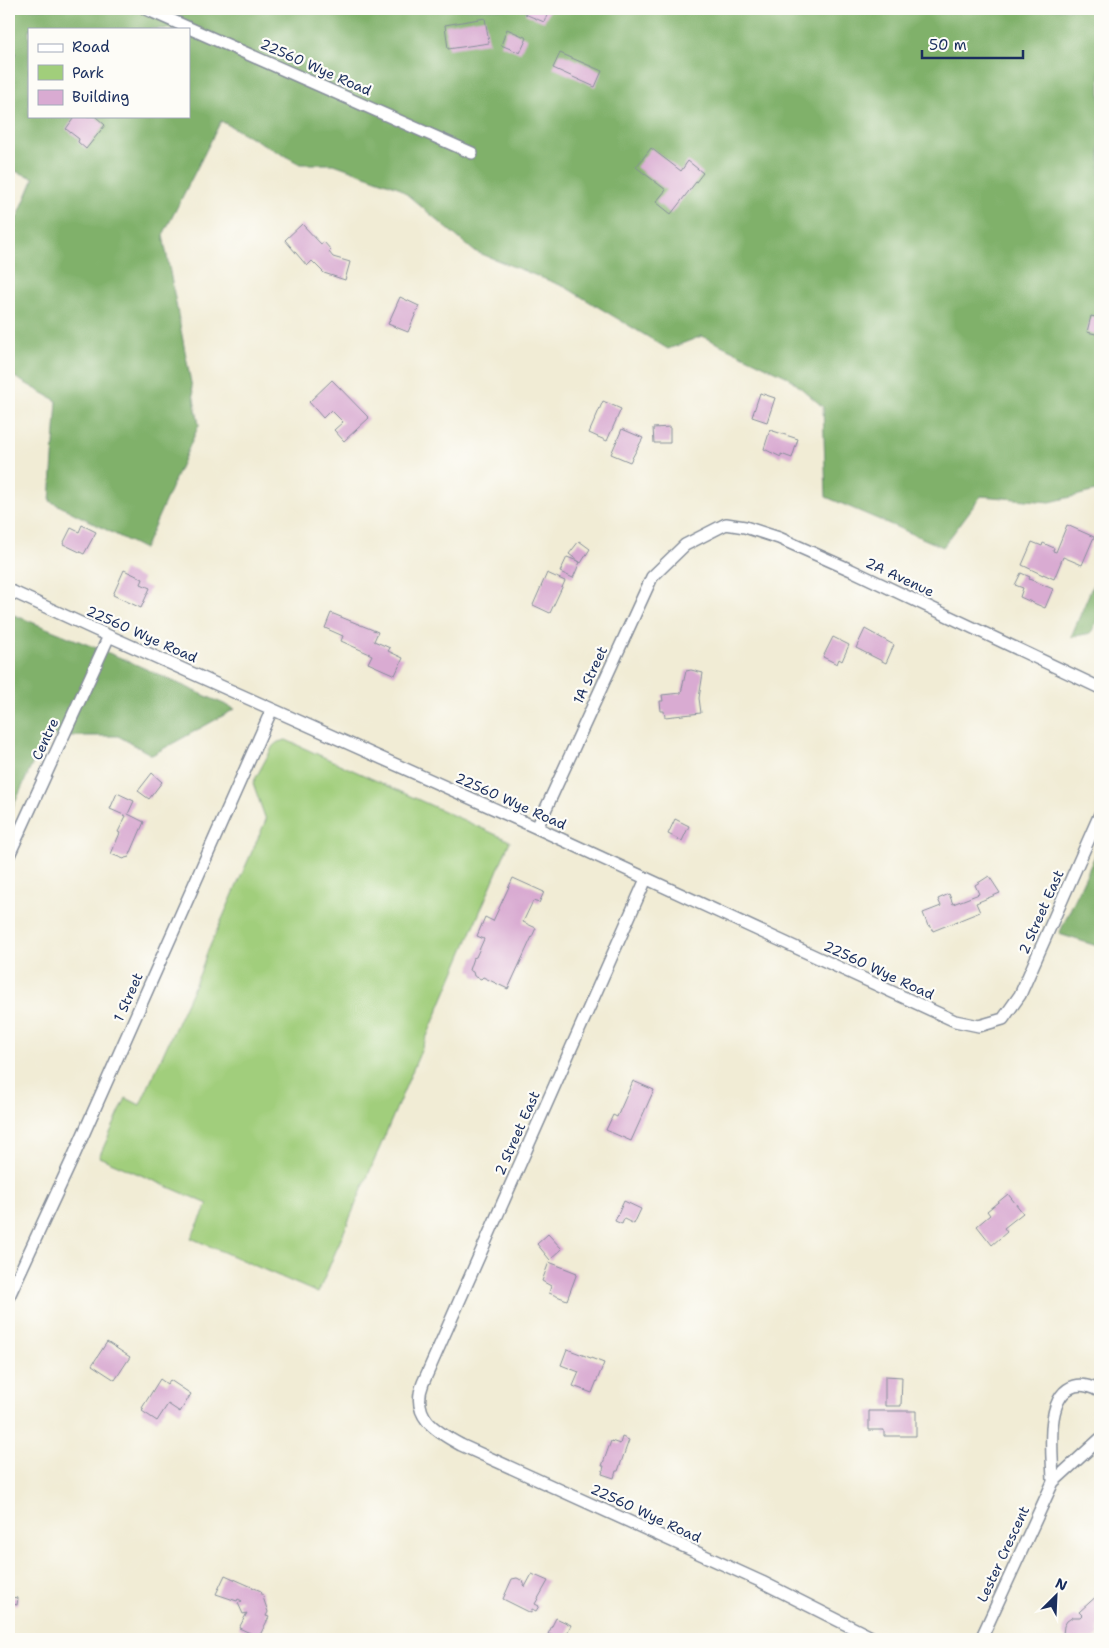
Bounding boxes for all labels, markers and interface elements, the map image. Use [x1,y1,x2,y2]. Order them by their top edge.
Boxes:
legend [28,28,190,118]
scale bar [922,28,1023,60]
street label: 22560 Wye Road [258,34,375,100]
text: 50 m [929,35,967,55]
text: Road [72,37,110,57]
text: Park [72,63,104,83]
text: Building [72,87,129,107]
street label: 2A Avenue [863,553,937,601]
street label: 22560 Wye Road [84,601,201,667]
street label: 1A Street [569,643,611,707]
street label: Centre [27,715,63,763]
street label: 22560 Wye Road [453,768,570,834]
street label: 2 Street East [1014,867,1068,957]
street label: 22560 Wye Road [821,937,937,1004]
street label: 1 Street [109,970,147,1024]
street label: 2 Street East [490,1088,544,1178]
street label: 22560 Wye Road [588,1480,704,1547]
street label: Lester Crescent [973,1503,1033,1605]
north arrow [1032,1570,1082,1620]
text: N [1053,1574,1070,1595]

